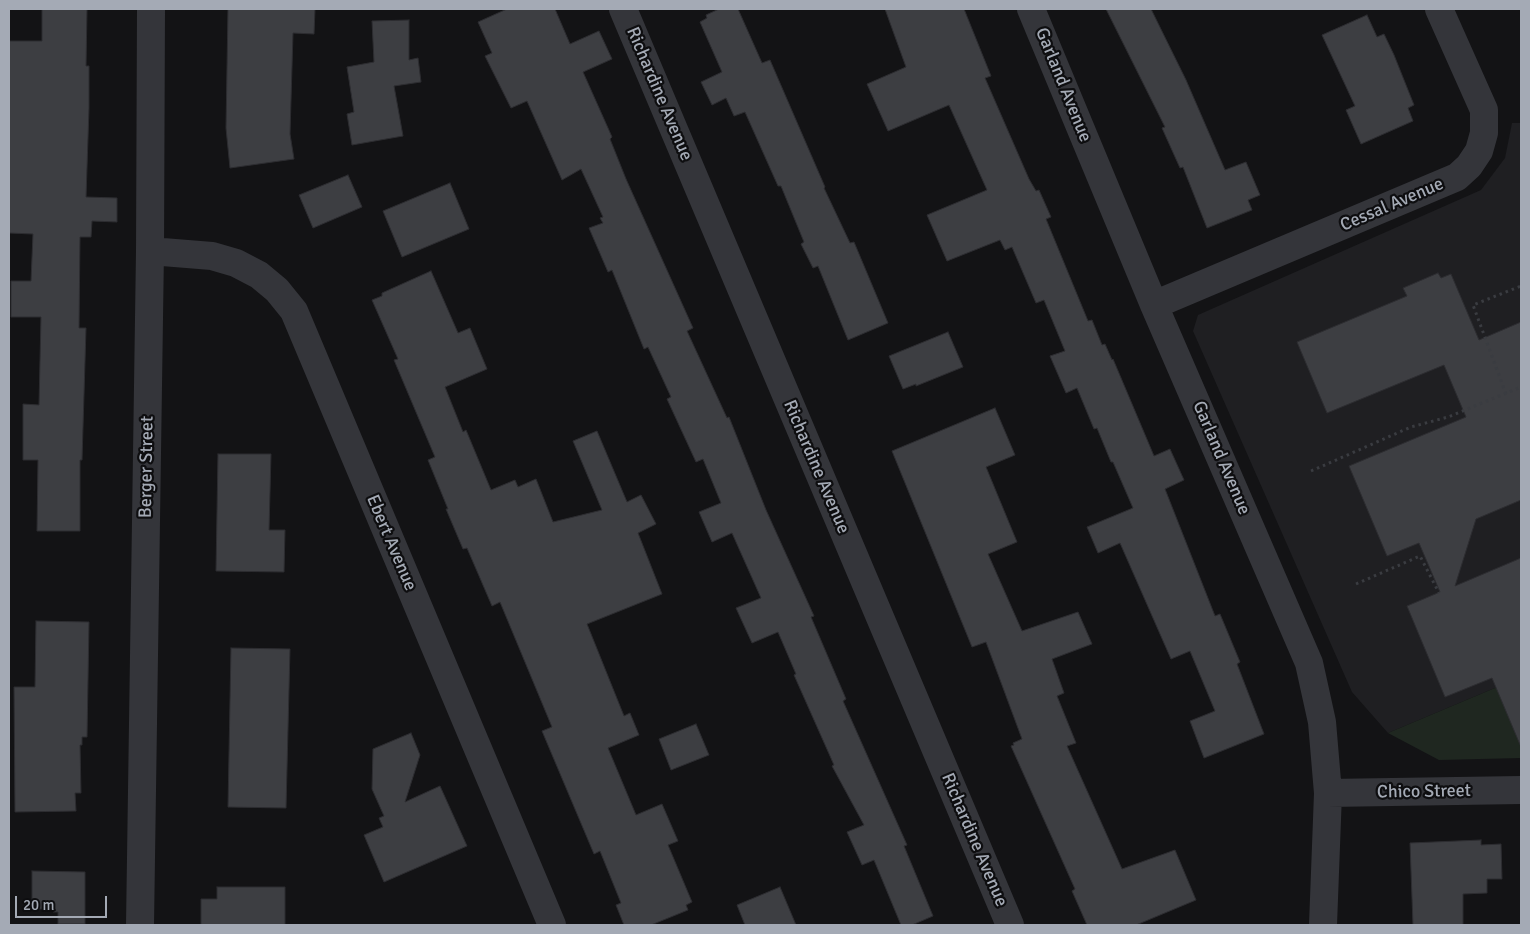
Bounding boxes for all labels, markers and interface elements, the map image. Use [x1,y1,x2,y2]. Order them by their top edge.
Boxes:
street label: Richardine Avenue [621,24,697,164]
street label: Garland Avenue [1030,25,1096,145]
street label: Cessal Avenue [1337,174,1447,236]
street label: Richardine Avenue [778,397,854,537]
street label: Garland Avenue [1187,398,1255,518]
street label: Berger Street [135,416,159,518]
street label: Ebert Avenue [361,492,421,594]
street label: Richardine Avenue [936,770,1012,910]
street label: Chico Street [1377,780,1471,804]
scale bar [18,886,110,918]
text: 20 m [23,896,54,914]

